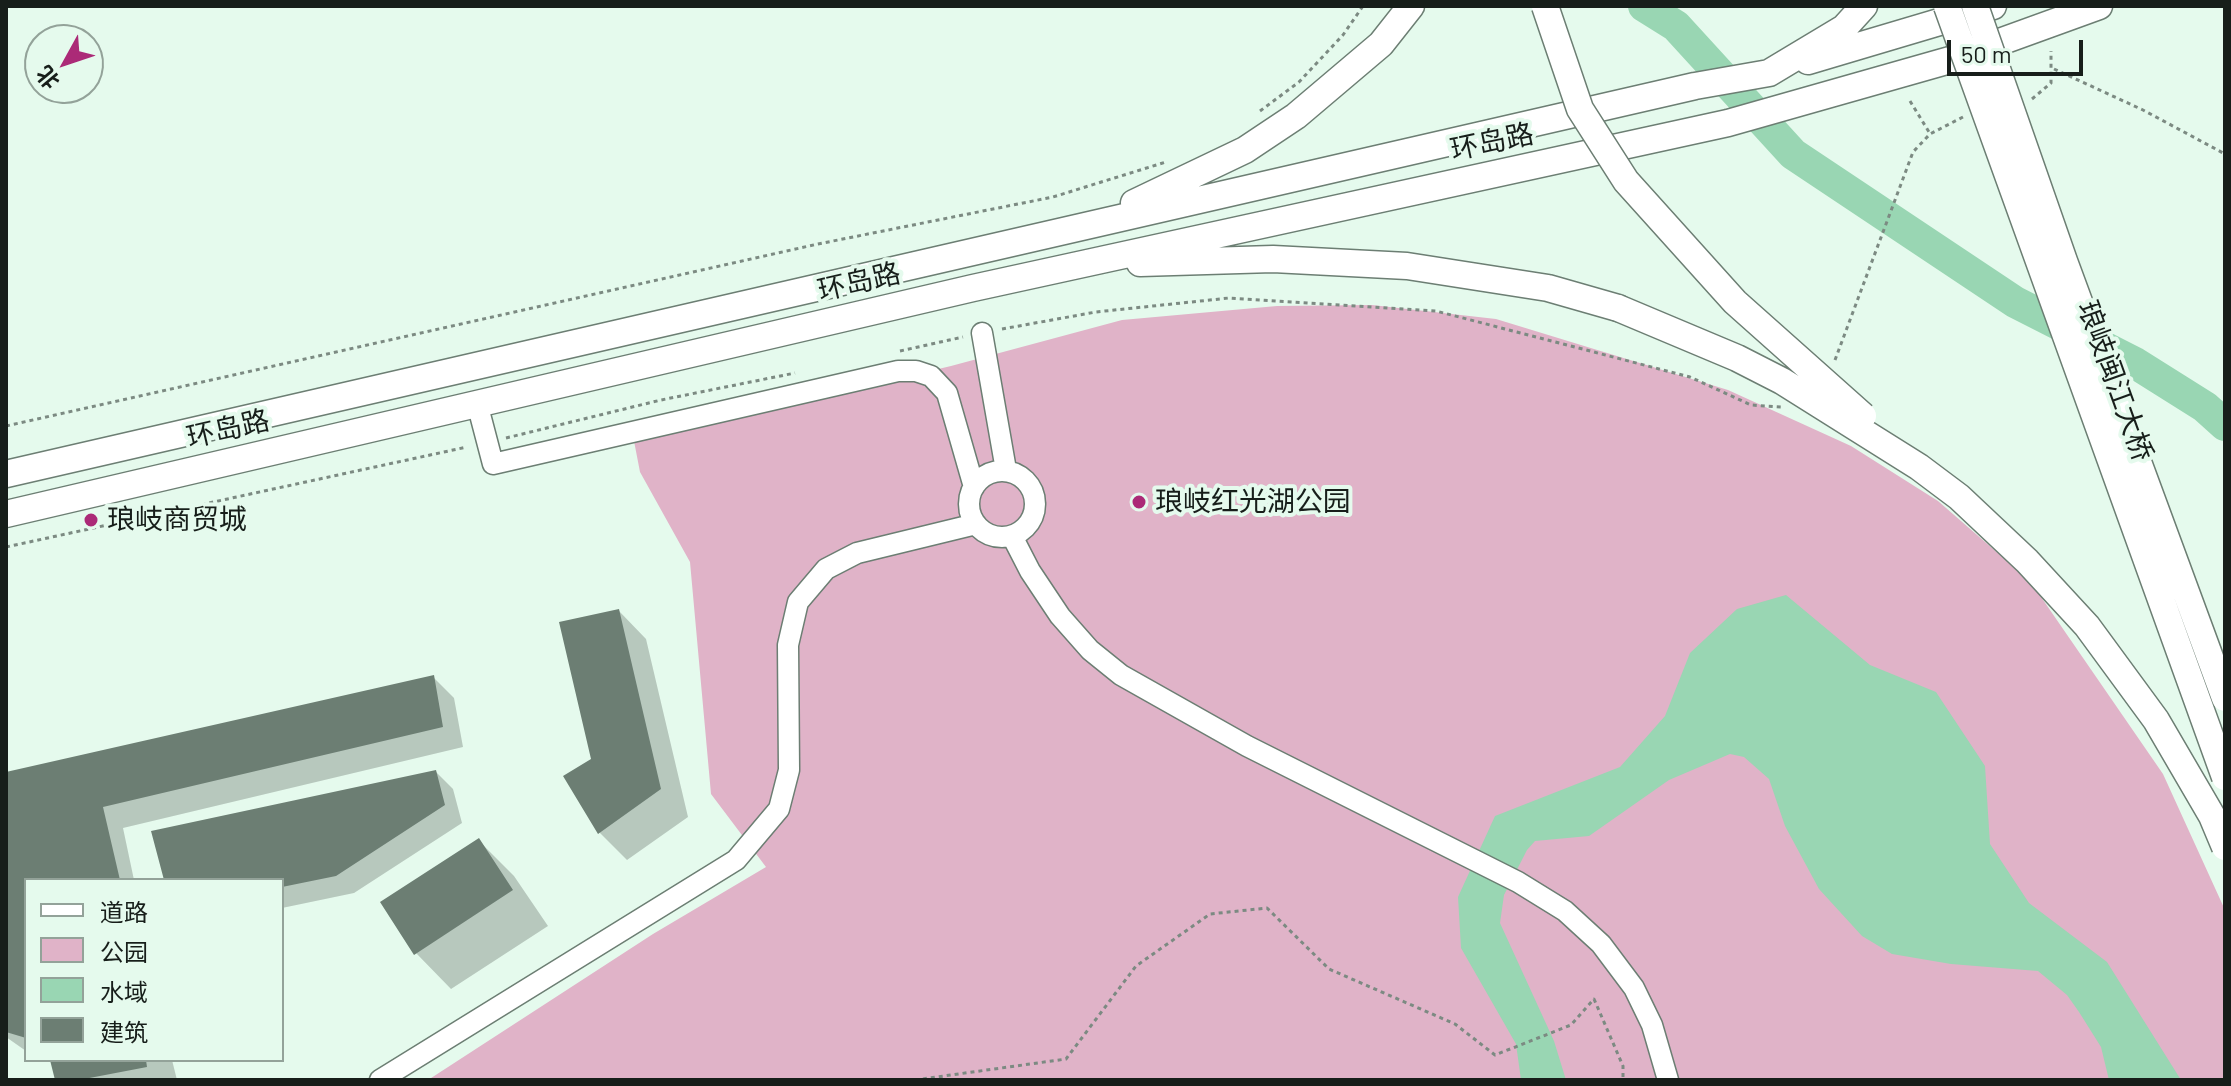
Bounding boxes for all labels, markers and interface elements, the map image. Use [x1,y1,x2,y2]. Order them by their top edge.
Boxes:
north arrow [24,24,104,104]
scale bar [1951,24,2087,74]
text: 50 m [1961,39,2012,68]
text: 北 [30,61,64,95]
street label: 环岛路 [1447,117,1537,167]
street label: 环岛路 [814,256,904,308]
street label: 琅岐闽江大桥 [2070,296,2160,466]
street label: 环岛路 [183,403,273,455]
place label: 琅岐红光湖公园 [1155,485,1351,519]
marker: 琅岐红光湖公园 [1130,493,1148,511]
place label: 琅岐商贸城 [107,503,247,537]
marker: 琅岐商贸城 [82,511,100,529]
legend [24,878,284,1062]
text: 道路 [100,897,148,926]
text: 公园 [100,937,148,966]
text: 水域 [100,977,148,1006]
text: 建筑 [100,1017,148,1046]

